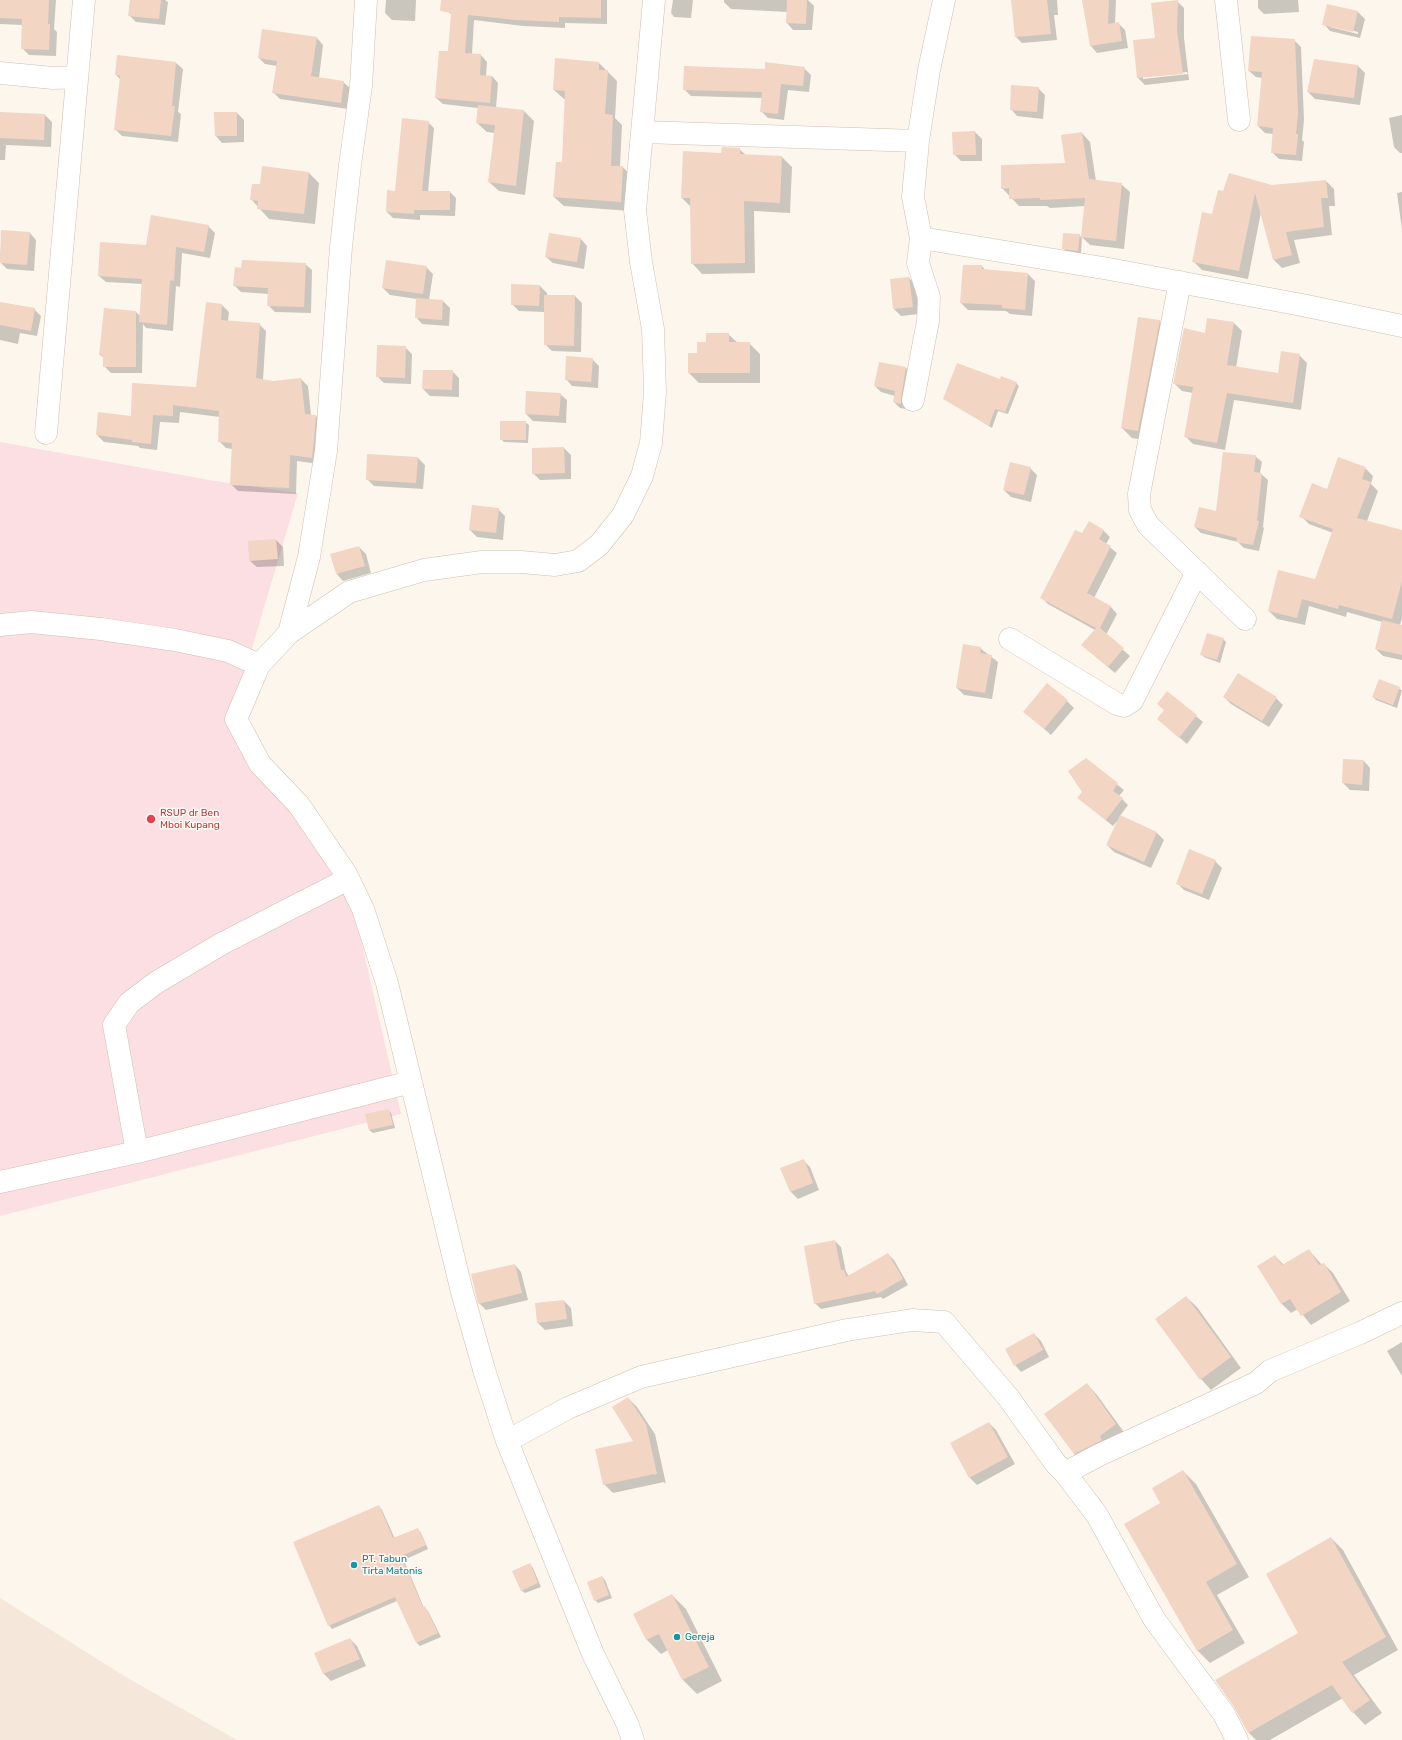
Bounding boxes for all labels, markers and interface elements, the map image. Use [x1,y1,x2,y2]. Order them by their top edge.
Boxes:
place label: RSUP dr Ben Mboi Kupang [160,807,220,830]
marker: RSUP dr Ben Mboi Kupang [145,813,157,825]
place label: PT. Tabun Tirta Matonis [362,1553,423,1576]
marker: PT. Tabun Tirta Matonis [349,1560,359,1570]
place label: Gereja [685,1631,715,1643]
marker: Gereja [672,1632,682,1642]

